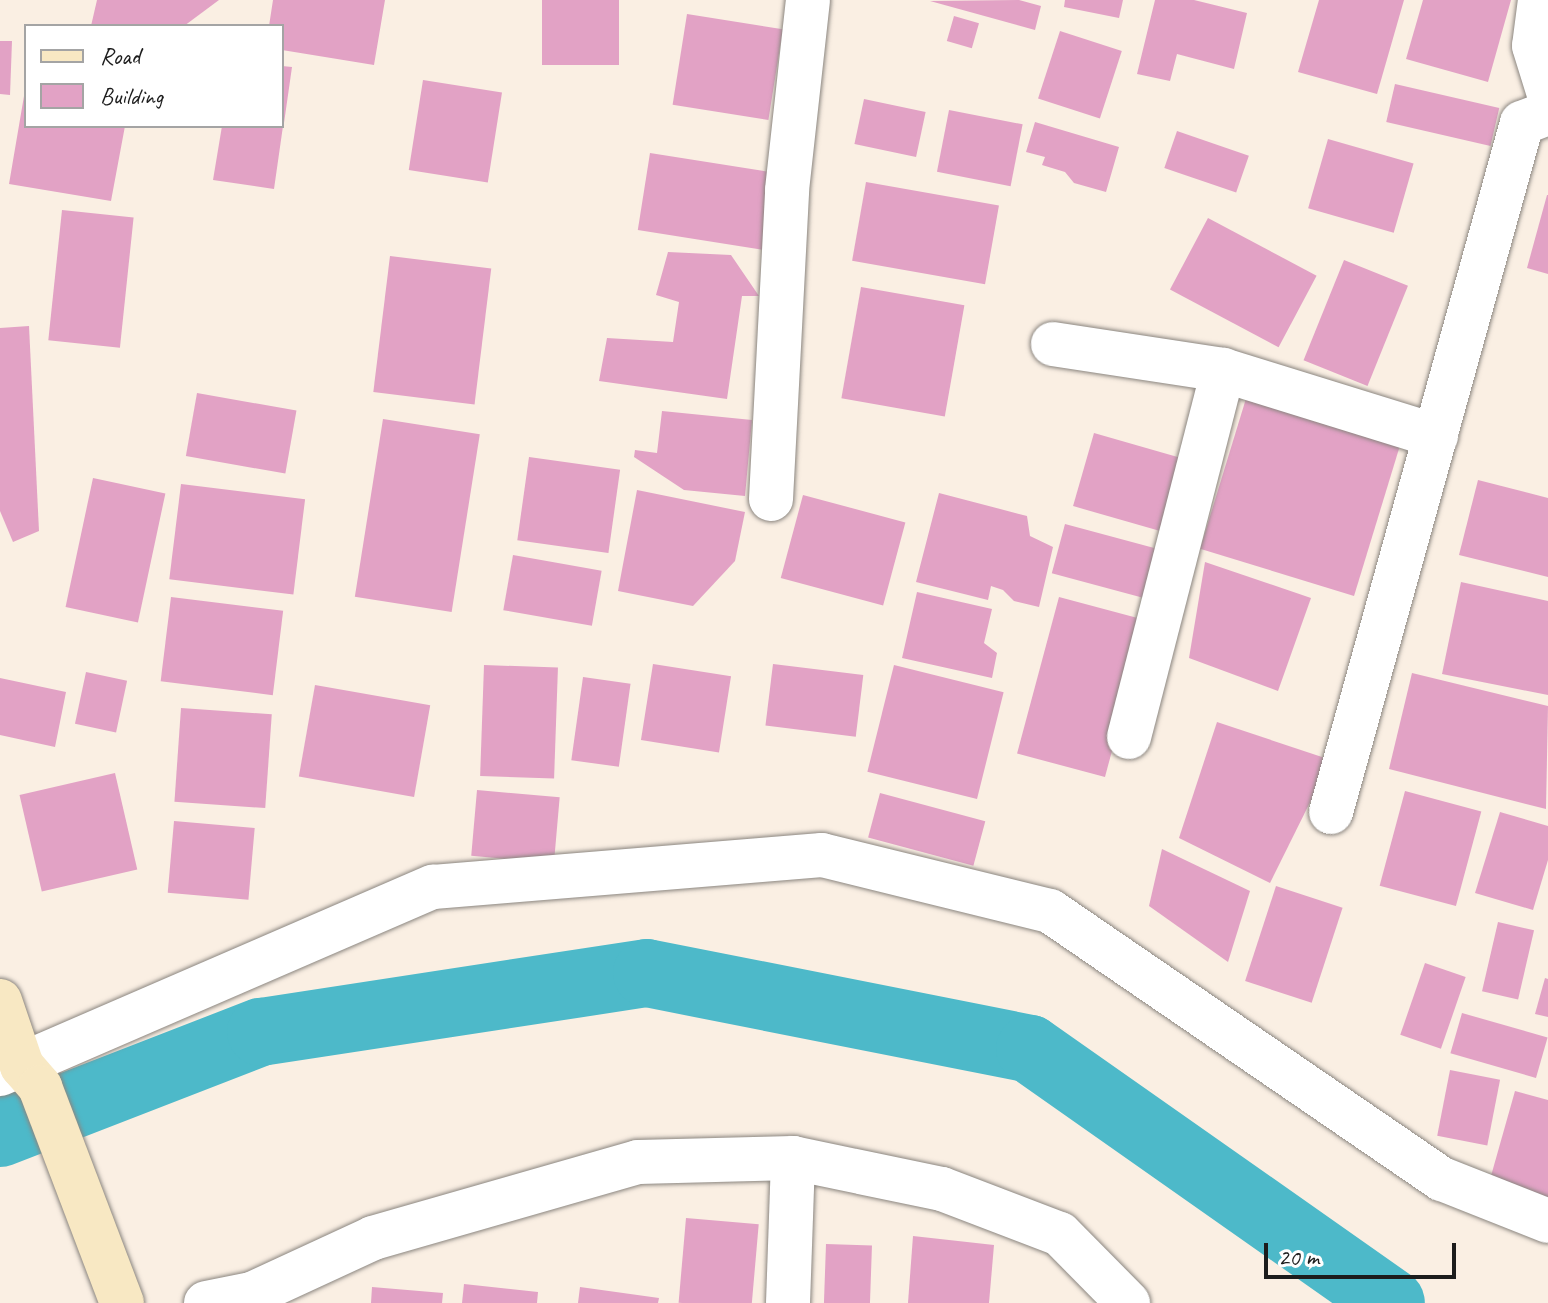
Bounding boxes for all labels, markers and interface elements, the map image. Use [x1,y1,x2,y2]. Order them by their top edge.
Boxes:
legend [24,24,284,128]
text: Road [100,41,140,71]
text: Building [100,81,163,111]
scale bar [1268,1227,1460,1277]
text: 20 m [1278,1242,1319,1272]

